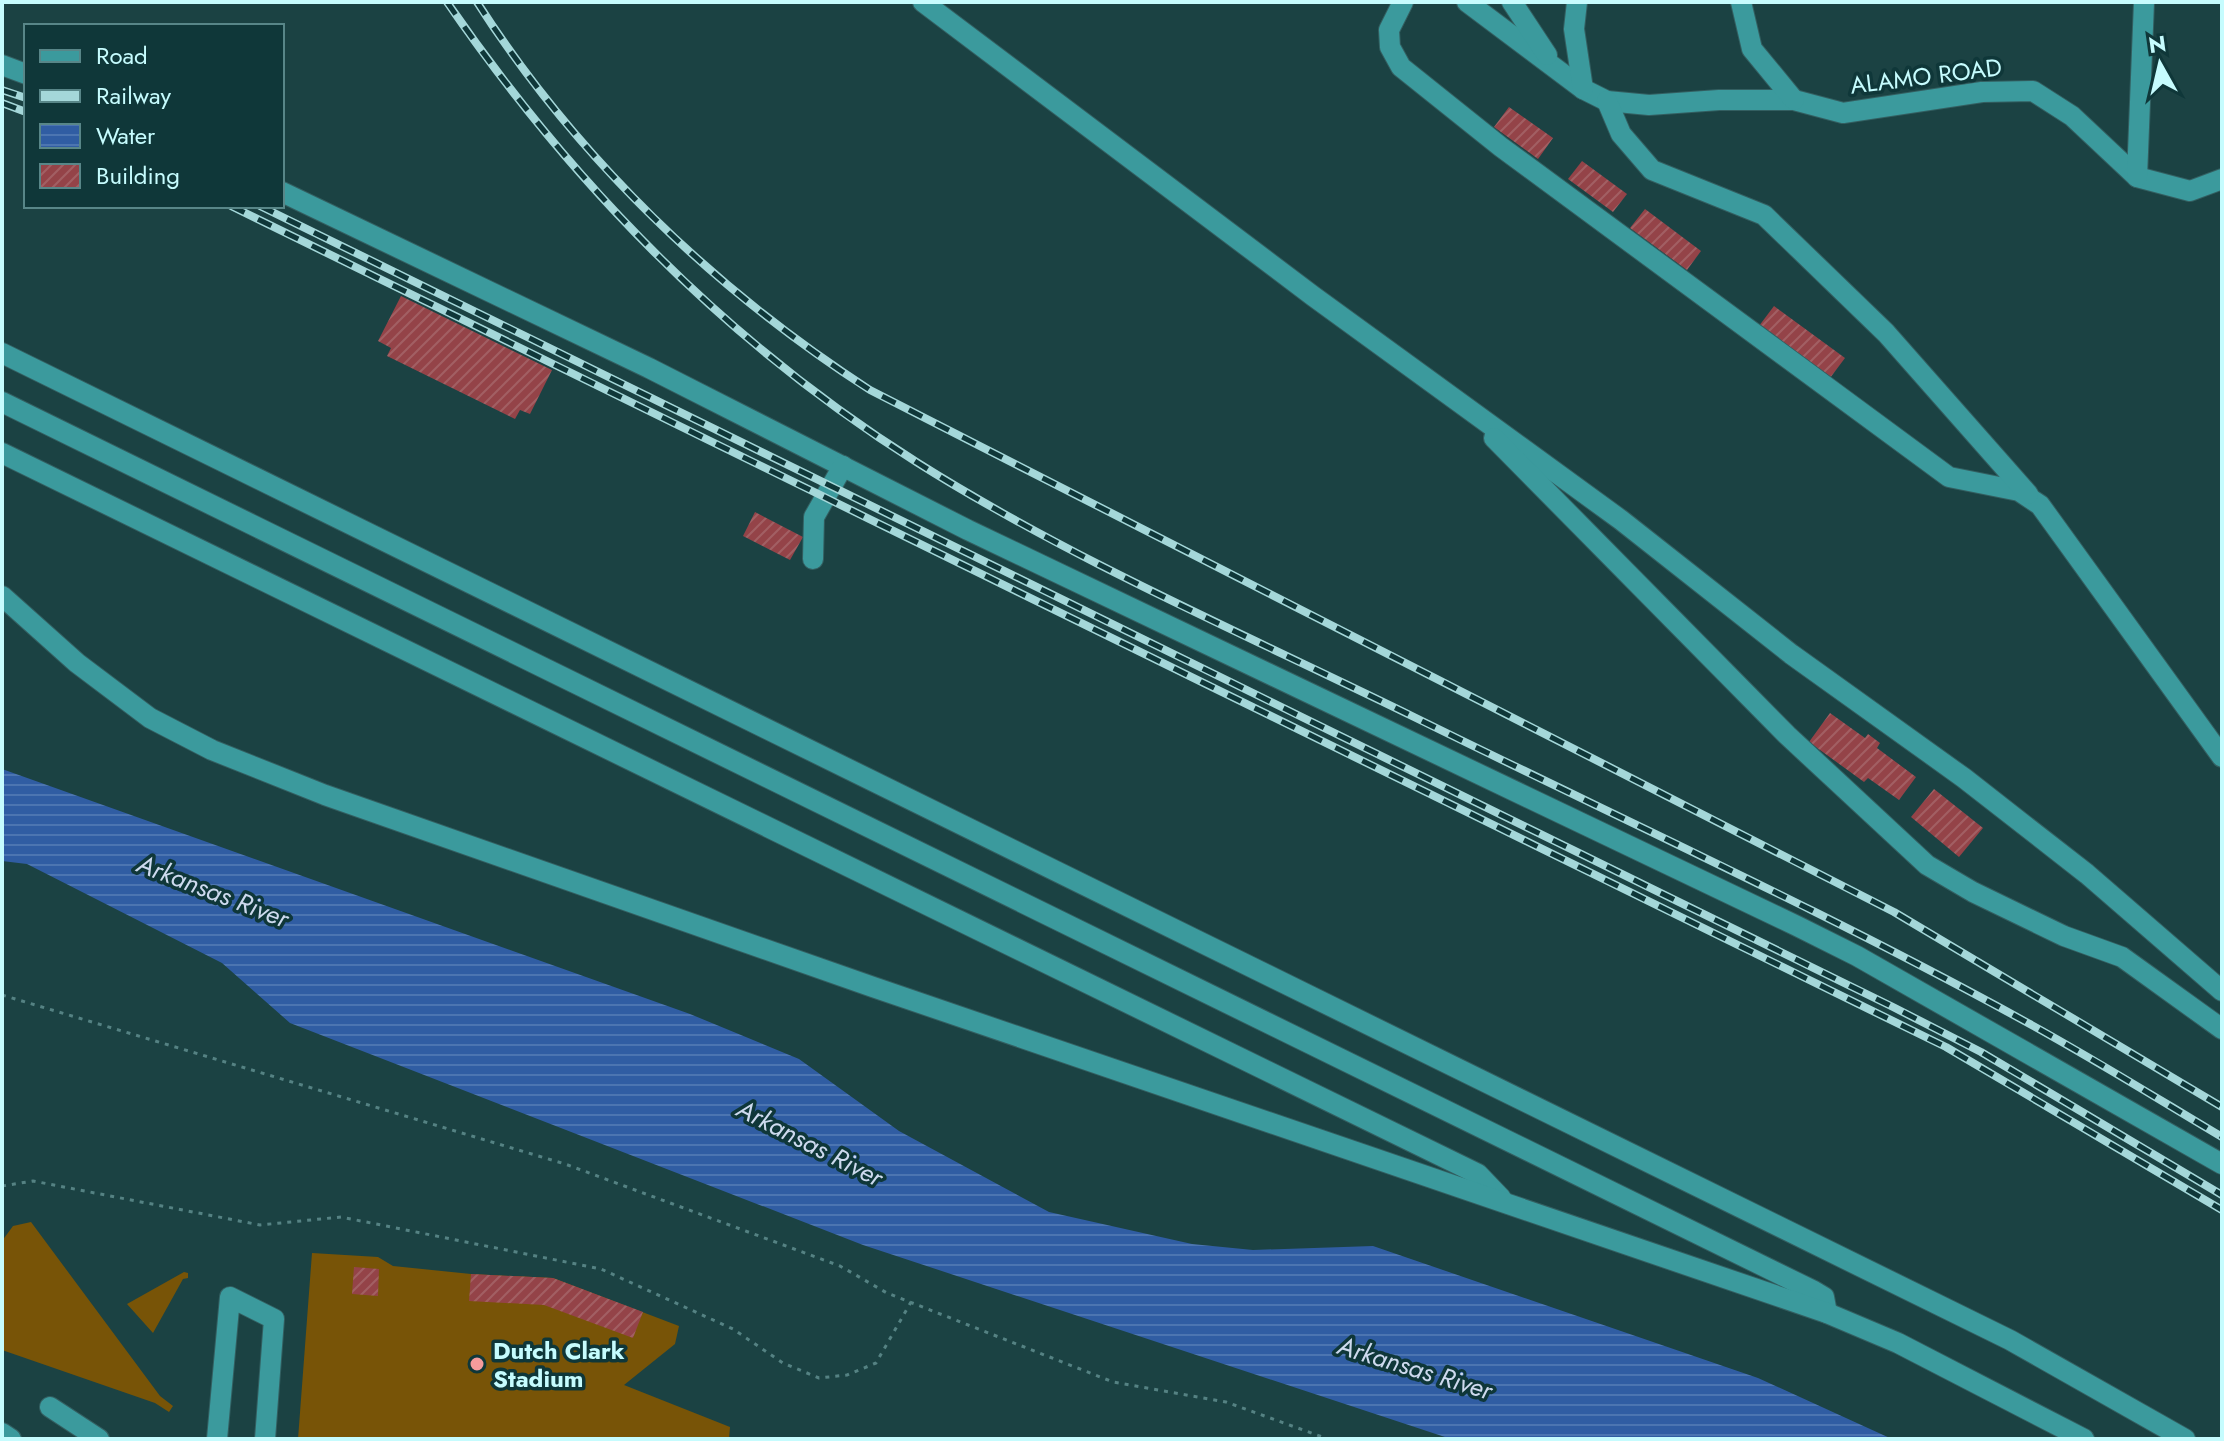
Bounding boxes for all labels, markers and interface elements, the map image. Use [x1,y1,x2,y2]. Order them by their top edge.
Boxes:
legend [24,24,284,208]
north arrow [2120,24,2200,104]
text: N [2146,27,2168,61]
text: Road [96,38,148,73]
street label: ALAMO ROAD [1848,49,2004,103]
text: Railway [96,78,171,113]
text: Water [96,118,156,153]
text: Building [96,158,180,193]
water label: Arkansas River [131,844,296,938]
water label: Arkansas River [729,1089,891,1197]
water label: Arkansas River [1332,1326,1498,1410]
place label: Dutch Clark Stadium [493,1333,625,1396]
marker: Dutch Clark Stadium [468,1355,486,1373]

